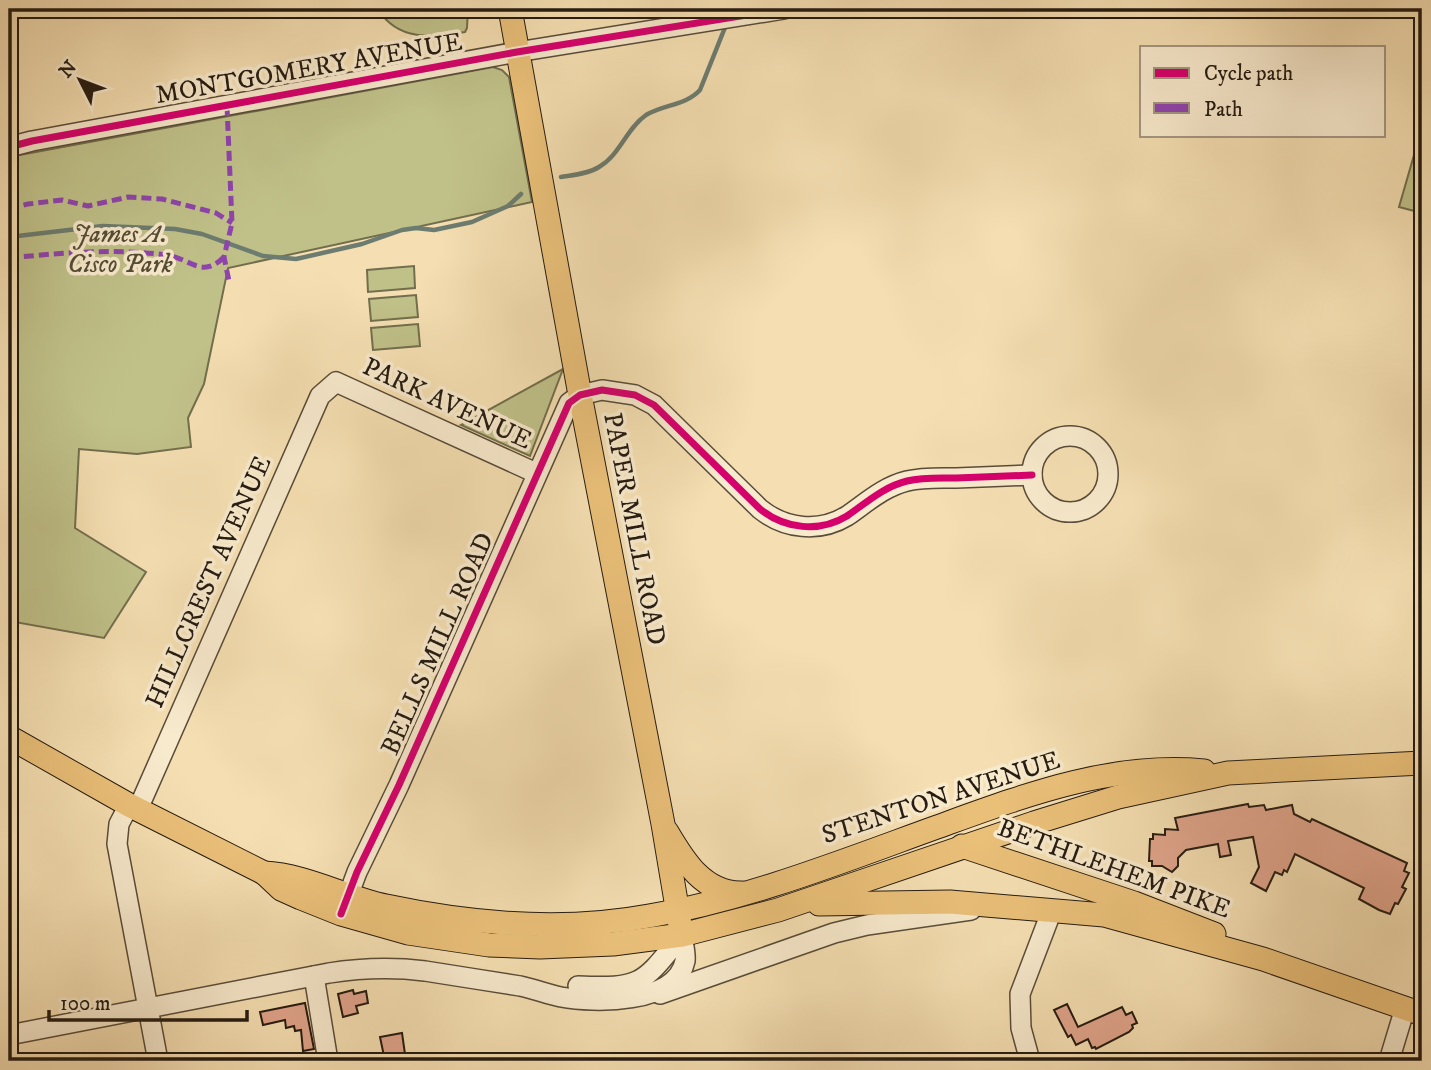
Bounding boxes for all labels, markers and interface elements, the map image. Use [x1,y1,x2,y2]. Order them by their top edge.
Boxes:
street label: MONTGOMERY AVENUE [153,26,465,112]
north arrow [46,46,116,116]
legend [1140,46,1386,136]
text: N [55,56,83,83]
text: Cycle path [1204,61,1293,87]
text: Path [1204,97,1243,123]
park label: James A. Cisco Park [67,218,173,281]
street label: PARK AVENUE [357,350,537,458]
street label: PAPER MILL ROAD [595,410,673,648]
street label: HILLCREST AVENUE [139,451,279,713]
street label: BELLS MILL ROAD [374,528,502,760]
street label: STENTON AVENUE [818,744,1064,852]
street label: BETHLEHEM PIKE [993,811,1235,927]
scale bar [49,979,247,1023]
text: 100 m [60,991,111,1017]

